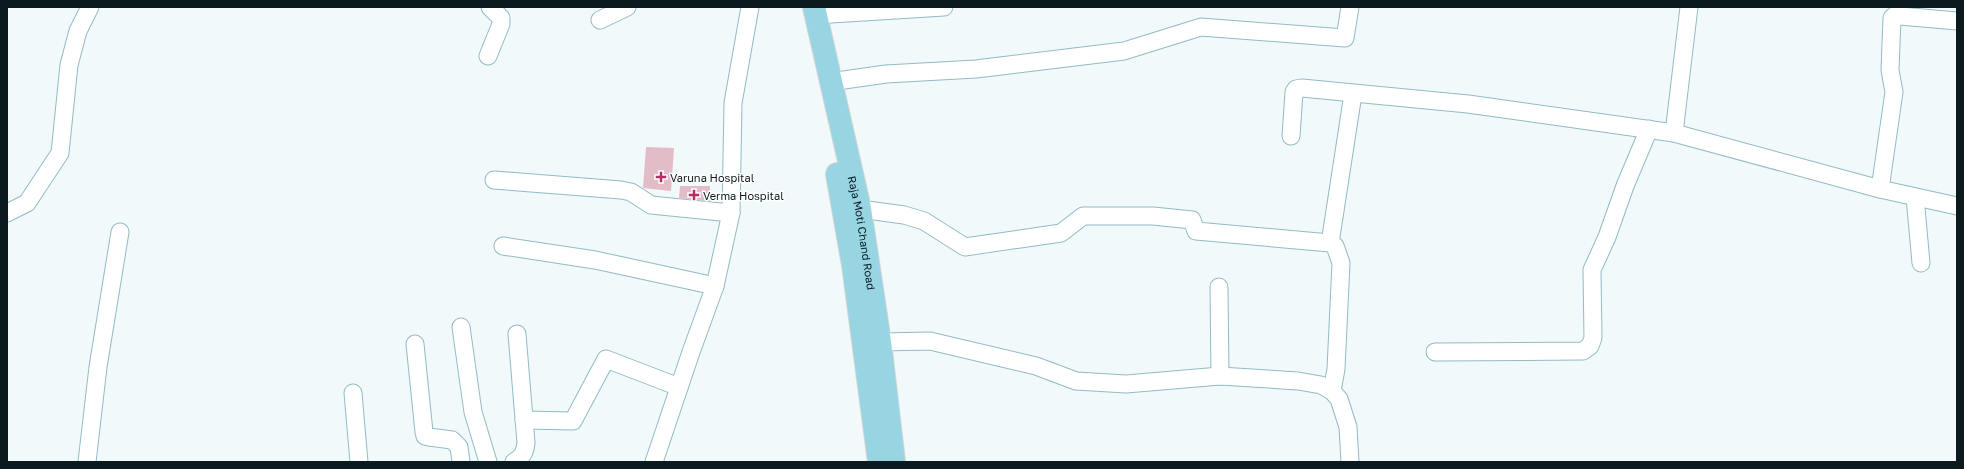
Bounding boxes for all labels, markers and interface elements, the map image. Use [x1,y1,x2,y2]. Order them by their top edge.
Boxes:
marker: Varuna Hospital [655,171,667,183]
place label: Varuna Hospital [670,171,755,184]
street label: Raja Moti Chand Road [846,175,879,291]
marker: Verma Hospital [688,189,700,201]
place label: Verma Hospital [703,189,784,202]

